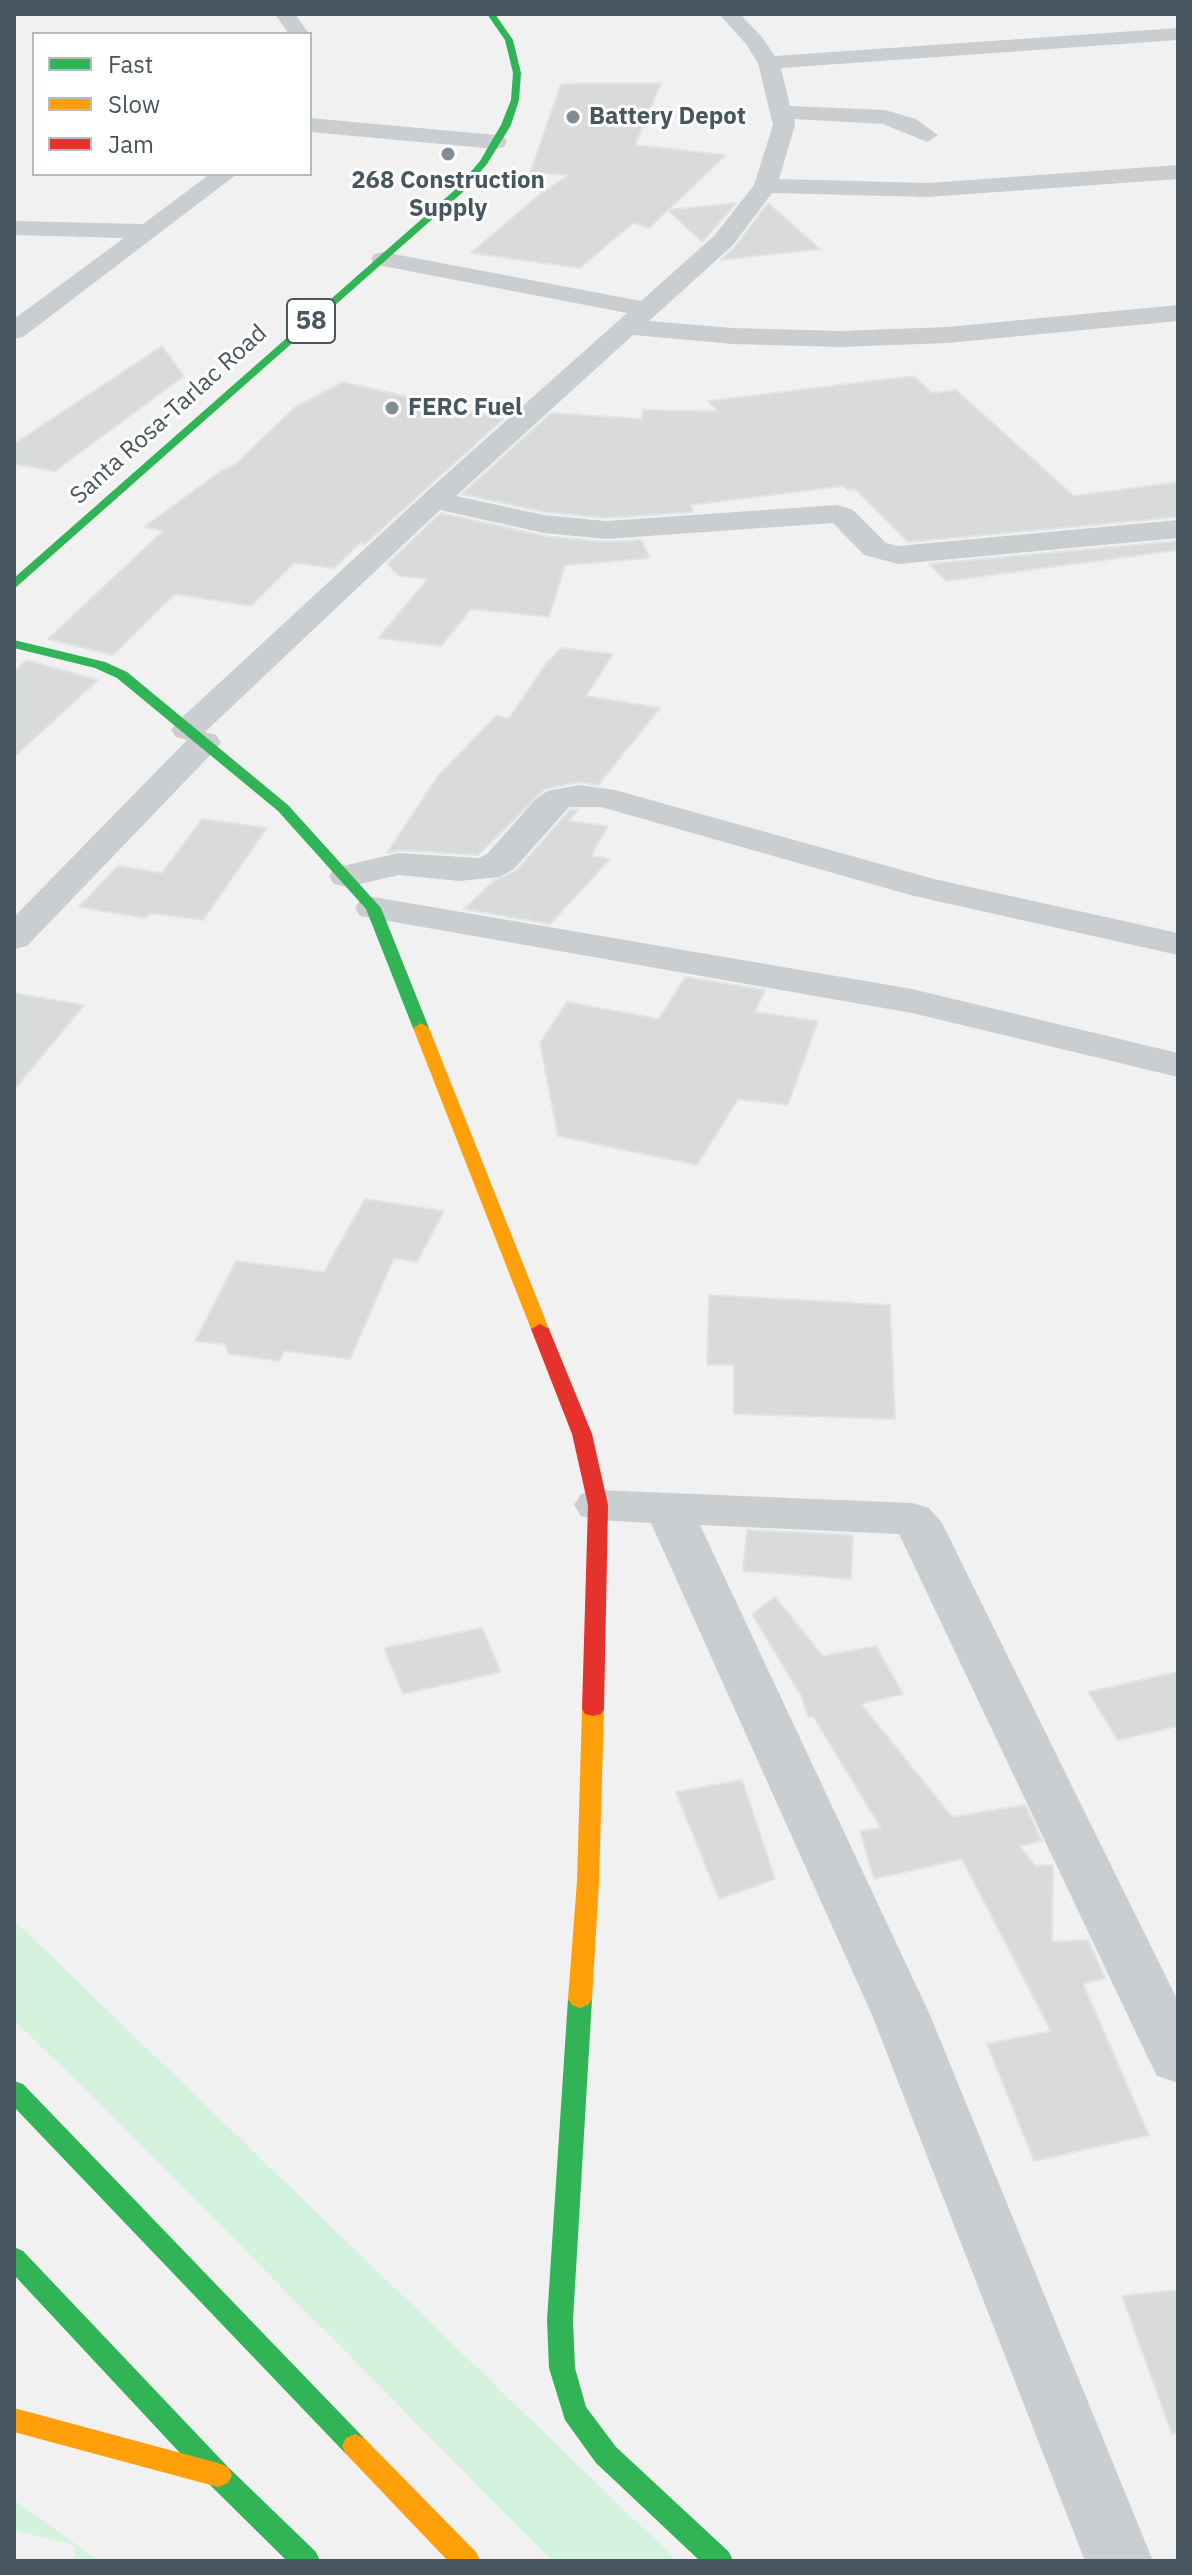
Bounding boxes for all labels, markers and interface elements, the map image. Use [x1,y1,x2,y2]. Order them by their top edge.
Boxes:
legend [32,32,312,176]
text: Fast [108,48,153,80]
text: Slow [108,88,160,120]
place label: Battery Depot [589,103,746,131]
marker: Battery Depot [564,108,582,126]
text: Jam [108,128,154,160]
marker: 268 Construction Supply [439,145,457,163]
place label: 268 Construction Supply [351,167,545,223]
road number: 58 [287,299,335,343]
street label: Santa Rosa-Tarlac Road [65,319,273,511]
place label: FERC Fuel [408,394,522,422]
marker: FERC Fuel [383,399,401,417]

